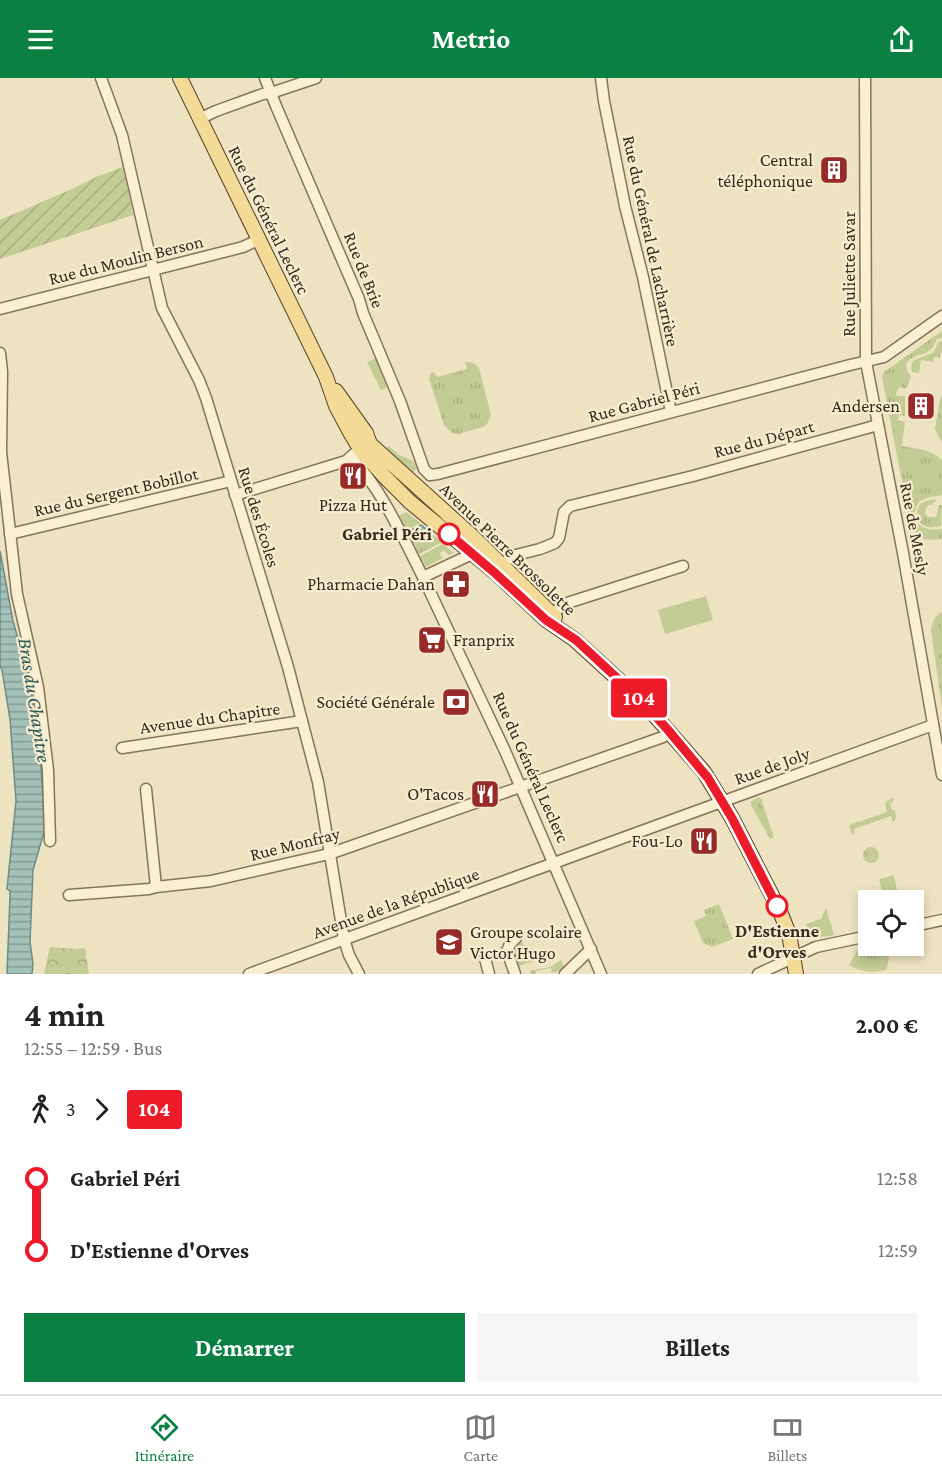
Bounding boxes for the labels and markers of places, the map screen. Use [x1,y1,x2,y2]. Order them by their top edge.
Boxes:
place label: Central téléphonique [718,150,813,191]
building icon: Central téléphonique [818,154,850,186]
building icon: Andersen [905,390,937,422]
place label: Andersen [832,396,900,416]
restaurant icon: Pizza Hut [337,460,369,492]
place label: Pizza Hut [319,495,388,515]
marker: Gabriel Péri [438,523,460,545]
place label: Gabriel Péri [342,524,433,544]
pharmacy icon: Pharmacie Dahan [440,568,472,600]
place label: Pharmacie Dahan [307,574,435,594]
supermarket icon: Franprix [416,624,448,656]
place label: Franprix [453,630,515,650]
bank icon: Société Générale [440,686,472,718]
place label: Société Générale [317,692,435,712]
restaurant icon: O'Tacos [469,778,501,810]
place label: O'Tacos [407,784,464,804]
restaurant icon: Fou-Lo [688,825,720,857]
place label: Fou-Lo [632,831,683,851]
marker: D'Estienne d'Orves [766,895,788,917]
place label: D'Estienne d'Orves [735,921,819,962]
place label: Groupe scolaire Victor Hugo [470,922,582,963]
school or university icon: Groupe scolaire Victor Hugo [433,926,465,958]

